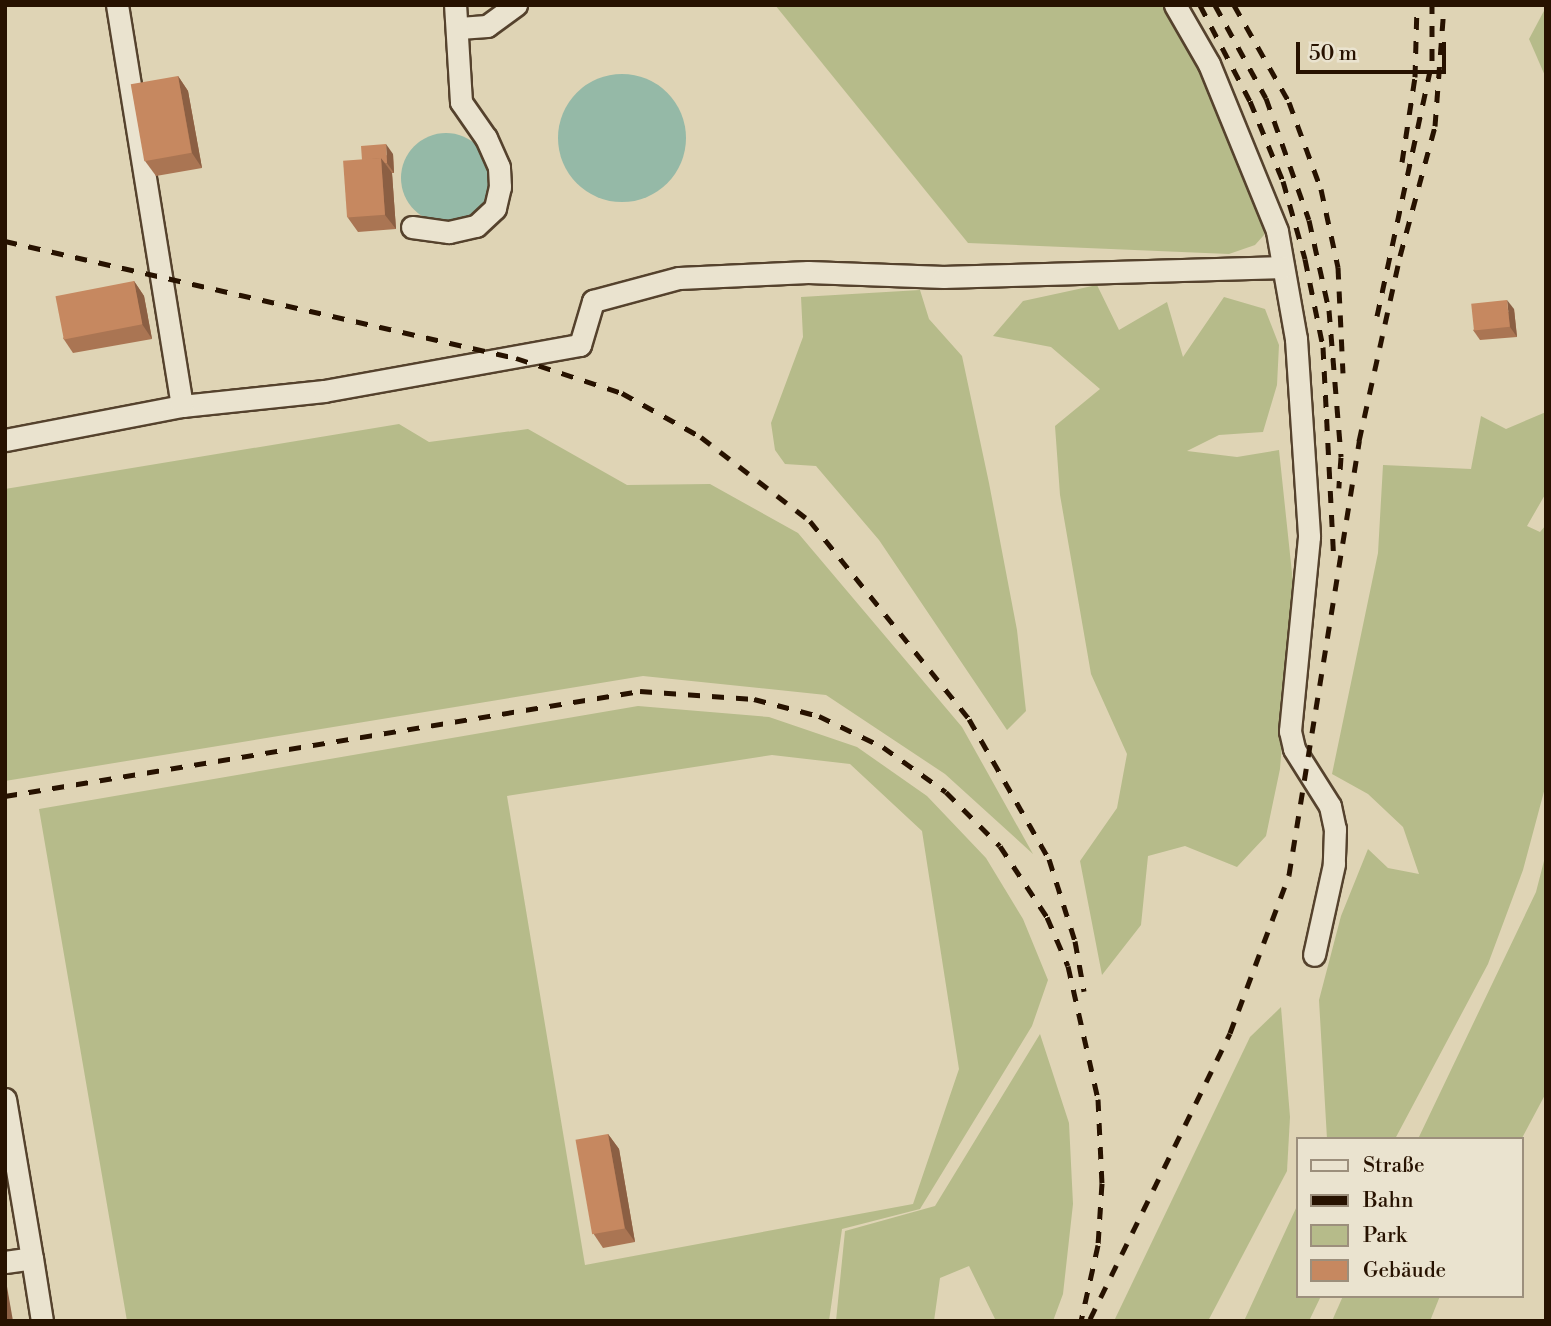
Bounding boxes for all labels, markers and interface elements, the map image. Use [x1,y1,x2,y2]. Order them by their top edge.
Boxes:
scale bar [1299,28,1450,72]
text: 50 m [1309,41,1357,67]
legend [1296,1137,1523,1298]
text: Straße [1363,1153,1425,1179]
text: Bahn [1363,1188,1413,1214]
text: Park [1363,1223,1407,1249]
text: Gebäude [1363,1258,1446,1284]

